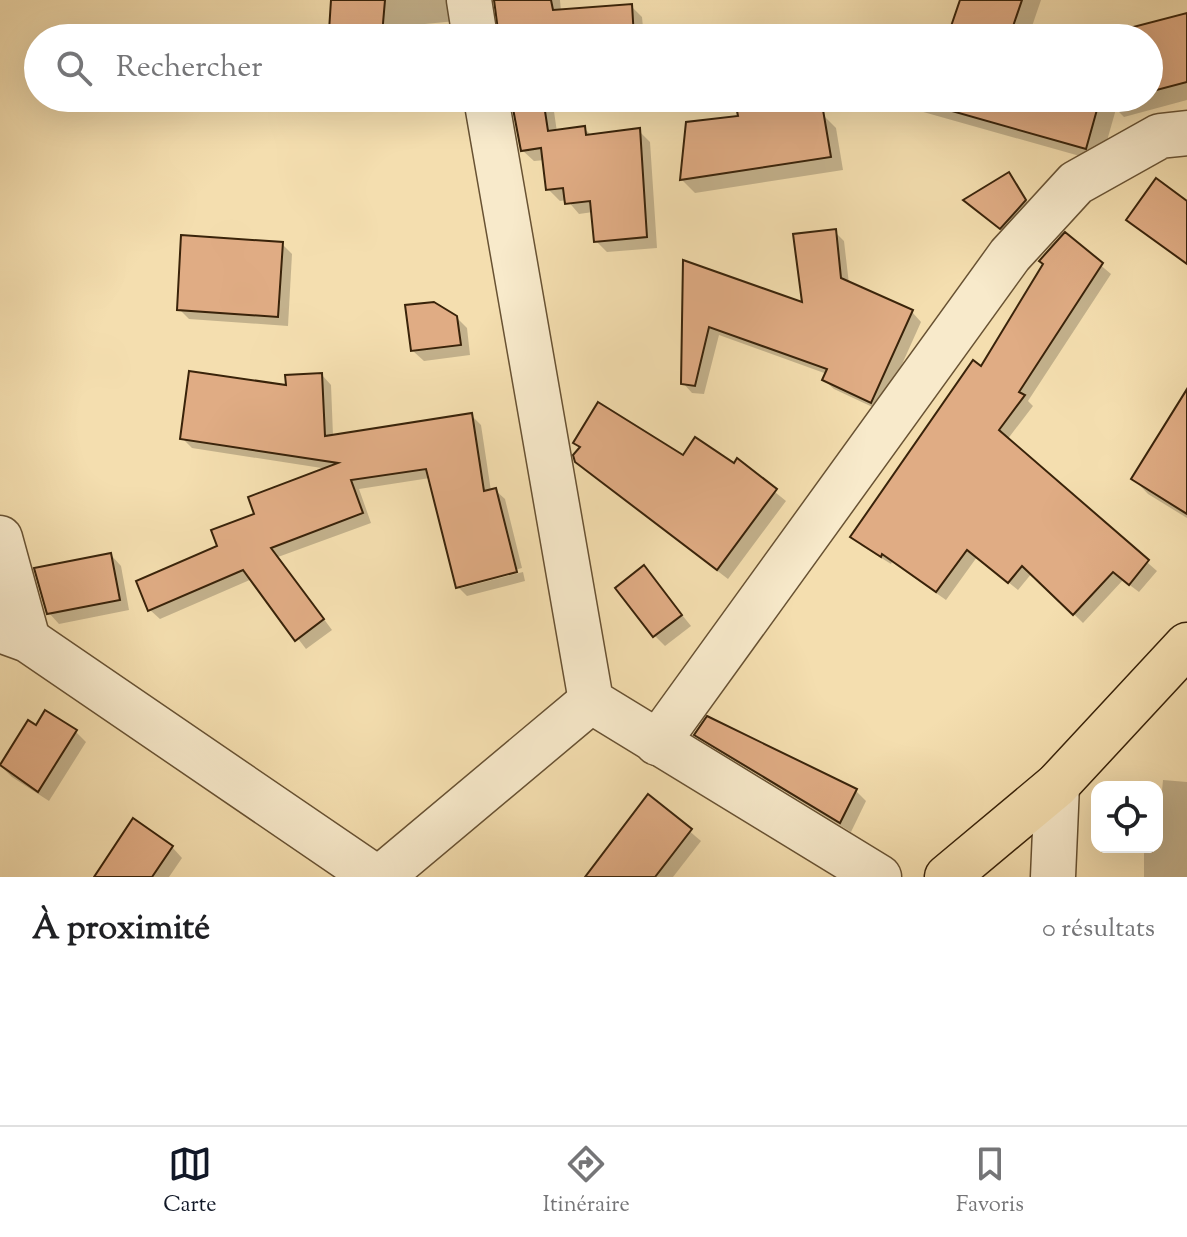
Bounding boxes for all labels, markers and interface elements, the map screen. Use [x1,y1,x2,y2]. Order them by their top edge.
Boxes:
search box [24,24,1163,112]
icon: search [52,46,96,90]
text: Rechercher [116,47,263,90]
map controls [1091,781,1163,853]
button: locate [1091,781,1163,853]
text: À proximité [32,905,210,954]
text: 0 résultats [1042,911,1155,948]
tab: Carte [163,1142,216,1222]
tab: Itinéraire [543,1142,630,1222]
tab: Favoris [956,1142,1024,1222]

